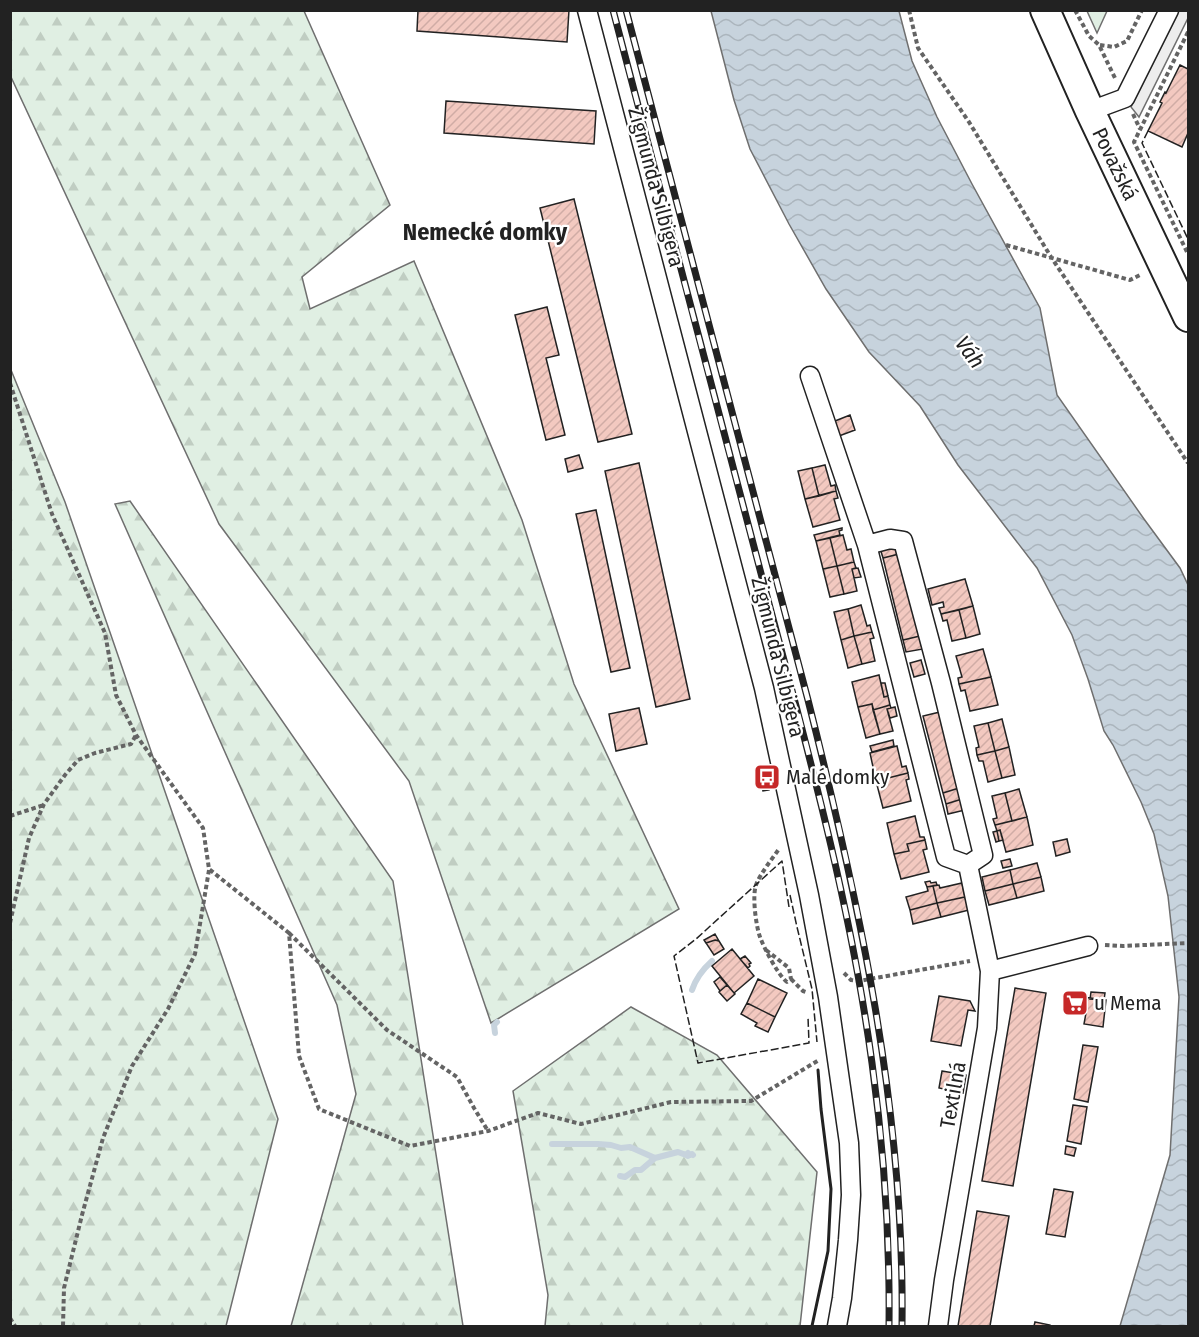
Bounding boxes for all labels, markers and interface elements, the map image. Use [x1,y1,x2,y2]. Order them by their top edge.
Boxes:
street label: Žigmunda Silbigera [622,104,690,270]
street label: Považská [1086,123,1144,205]
district label: Nemecké domky [403,218,568,246]
water label: Váh [949,331,991,373]
street label: Žigmunda Silbigera [746,574,810,740]
bus stop icon: Malé domky [752,762,782,792]
place label: Malé domky [786,764,890,790]
supermarket icon: u Mema [1060,988,1090,1018]
place label: u Mema [1094,990,1162,1016]
street label: Textilná [934,1060,972,1130]

